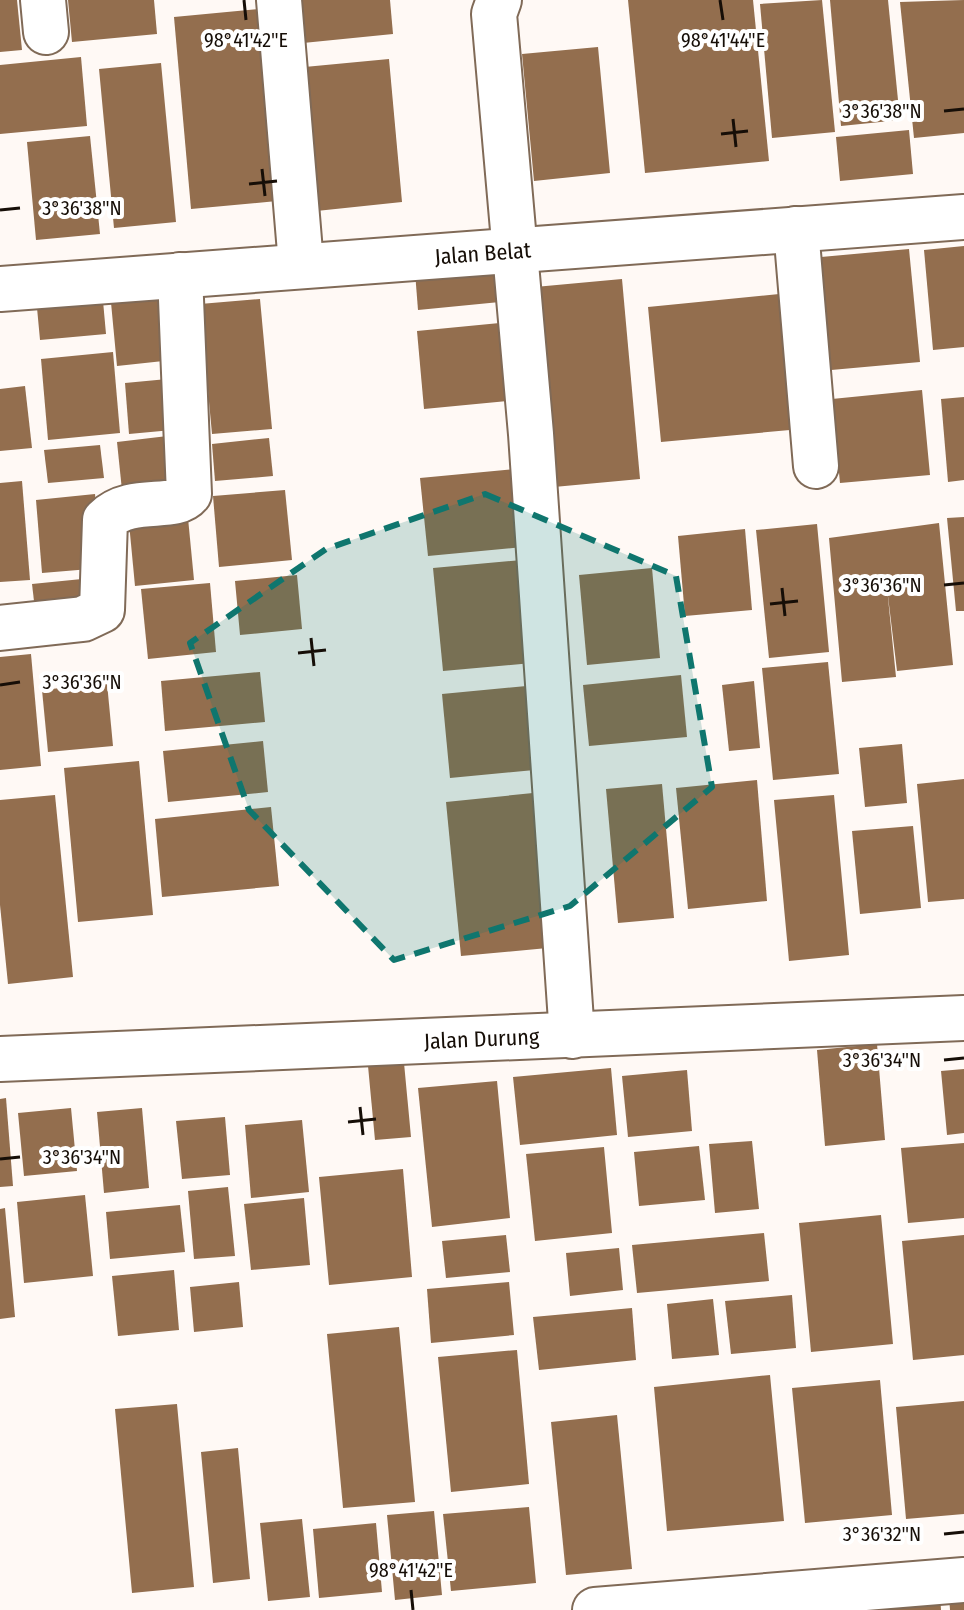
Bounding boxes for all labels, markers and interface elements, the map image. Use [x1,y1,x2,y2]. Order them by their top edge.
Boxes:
text: 98°41'42"E [204,28,288,52]
text: 98°41'44"E [681,28,765,52]
text: 3°36'38"N [842,99,922,123]
text: 3°36'38"N [42,196,122,220]
street label: Jalan Belat [434,236,533,270]
text: 3°36'36"N [842,573,922,597]
text: 3°36'36"N [42,670,122,694]
street label: Jalan Durung [423,1023,540,1054]
text: 3°36'34"N [843,1048,921,1072]
text: 3°36'34"N [43,1145,121,1169]
text: 3°36'32"N [843,1522,921,1546]
text: 98°41'42"E [369,1558,453,1582]

